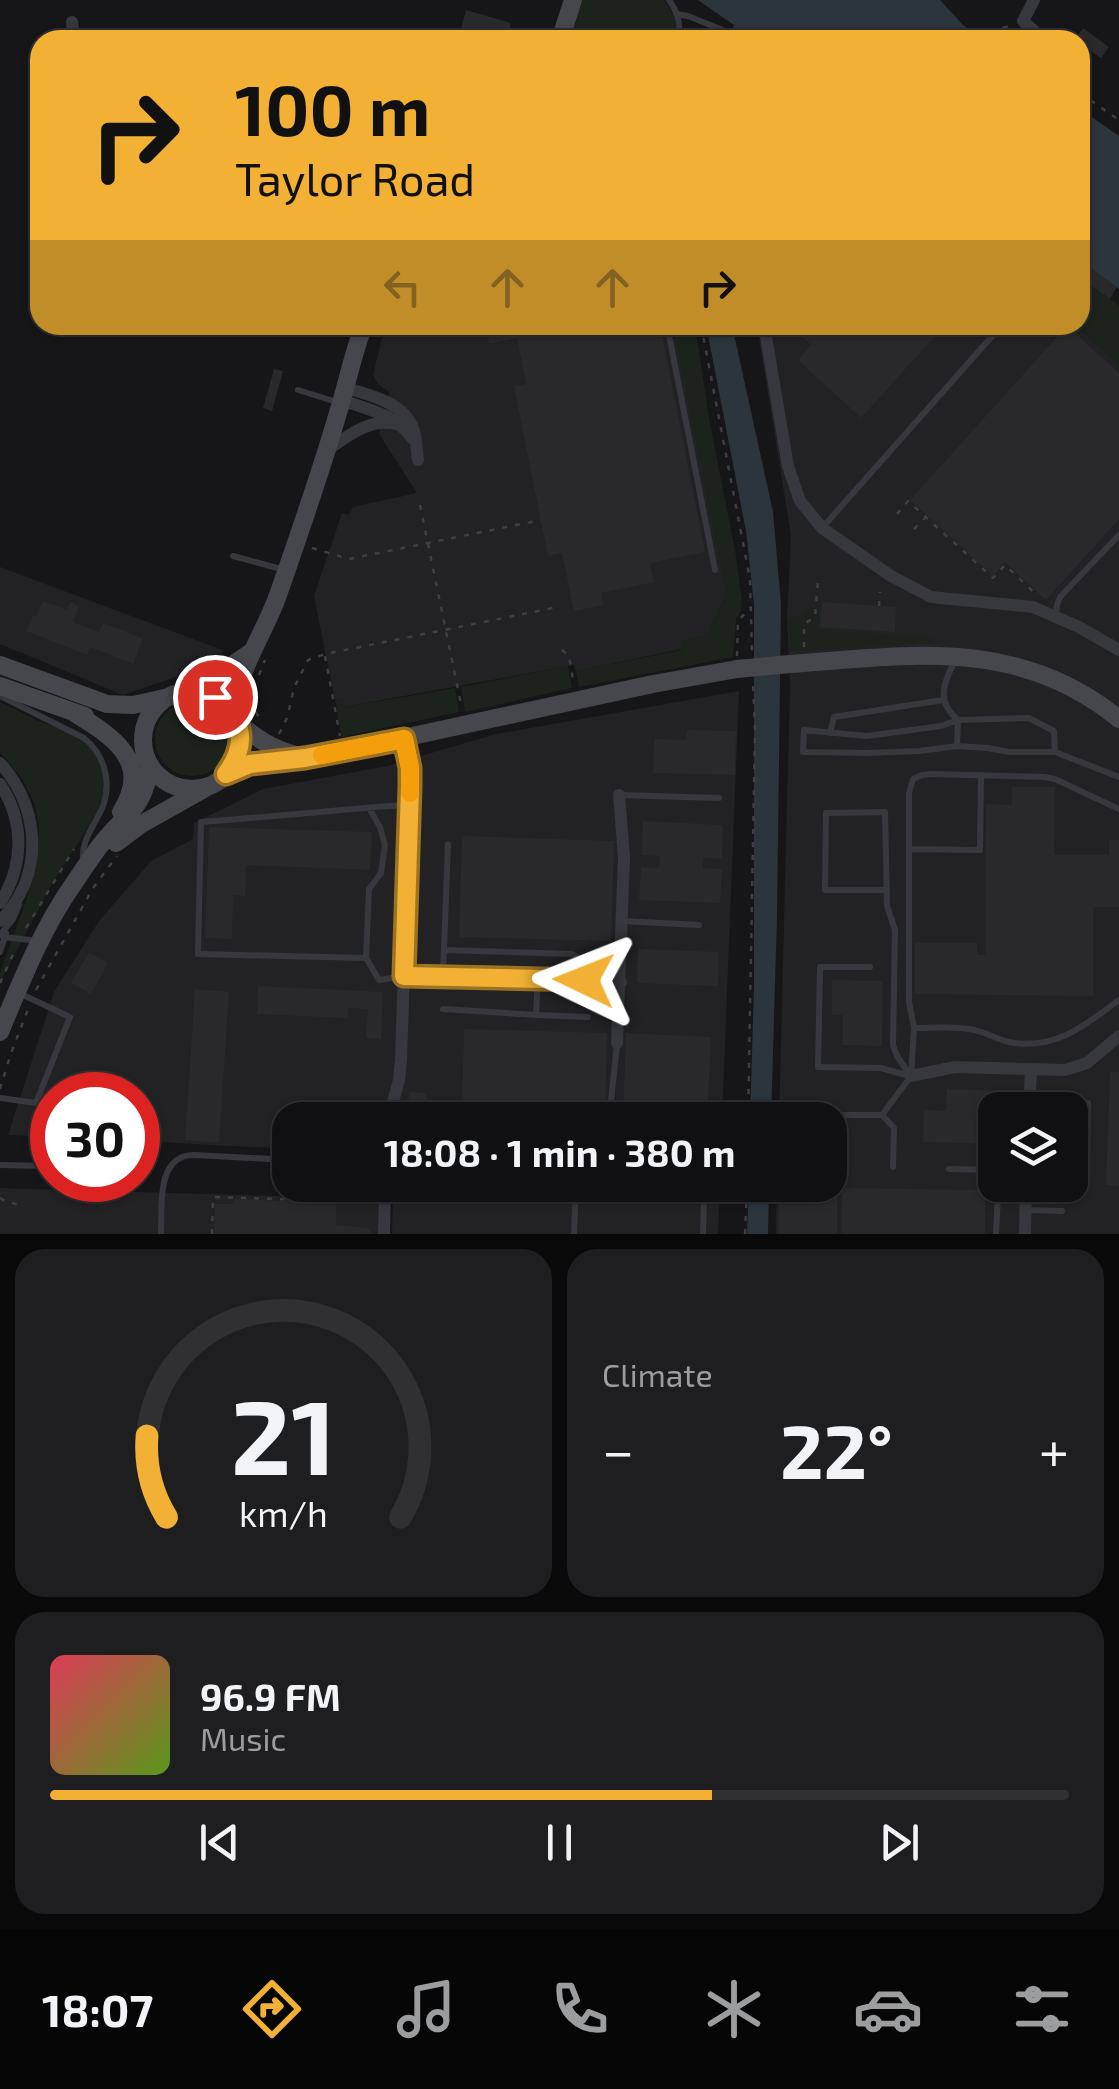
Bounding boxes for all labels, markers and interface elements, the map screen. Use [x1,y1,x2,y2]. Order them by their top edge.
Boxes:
text: 100 m [235,66,430,150]
icon: right [70,70,200,200]
text: Taylor Road [235,151,475,205]
icon: left [375,260,430,315]
icon: ahead [480,260,535,315]
icon: ahead [585,260,640,315]
icon: right [690,260,745,315]
pin [173,655,258,740]
icon: arrive [188,670,243,725]
position arrow [532,928,636,1032]
speed limit sign: 30 [30,1072,160,1202]
map controls [978,1092,1088,1202]
button: layers [978,1092,1088,1202]
text: 18:08 · 1 min · 380 m [384,1129,735,1175]
text: Climate [602,1355,713,1393]
text: 21 [231,1371,336,1496]
text: 22° [780,1404,893,1494]
text: − [602,1416,634,1482]
text: + [1039,1416,1069,1482]
text: km/h [239,1491,328,1534]
text: 96.9 FM [200,1673,341,1719]
text: Music [200,1719,286,1757]
icon: previous [192,1815,247,1870]
icon: pause [532,1815,587,1870]
icon: next [872,1815,927,1870]
icon: directions [237,1974,307,2044]
icon: music [391,1974,461,2044]
icon: phone [545,1974,615,2044]
icon: climate [699,1974,769,2044]
icon: car [853,1974,923,2044]
icon: filters [1007,1974,1077,2044]
text: 18:07 [42,1982,153,2036]

